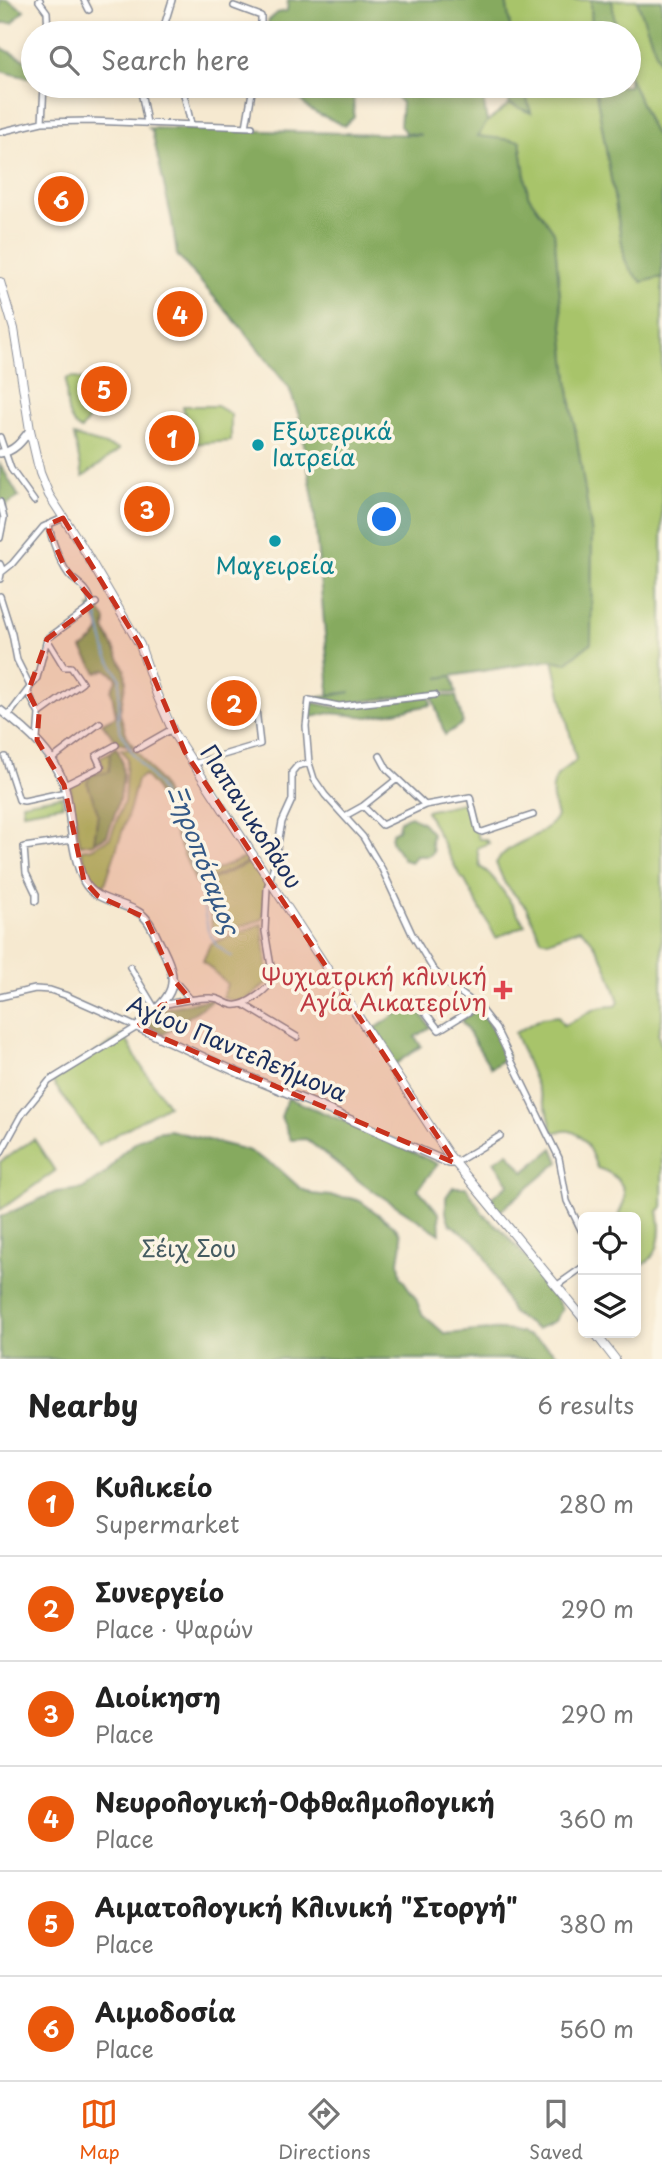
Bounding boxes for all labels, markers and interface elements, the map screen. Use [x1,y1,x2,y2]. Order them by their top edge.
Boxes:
search box [21,21,641,98]
text: Search here [101,40,250,79]
icon: search [45,41,83,79]
pin: 6 [38,173,84,225]
pin: 4 [157,288,203,340]
pin: 5 [81,363,127,415]
pin: 1 [149,412,195,464]
place label: Εξωτερικά Ιατρεία [272,413,392,474]
marker: Εξωτερικά Ιατρεία [250,437,266,453]
pin: 3 [124,483,170,535]
your location [367,502,401,536]
marker: Μαγειρεία [267,533,283,549]
place label: Μαγειρεία [215,547,335,582]
pin: 2 [211,677,257,729]
street label: Παπανικολάου [193,737,312,895]
water label: Ξηροπόταμος [160,780,250,941]
place label: Ψυχιατρική κλινική Αγία Αικατερίνη [261,958,487,1019]
marker: Ψυχιατρική κλινική Αγία Αικατερίνη [493,980,513,1000]
street label: Αγίου Παντελεήμονα [122,985,353,1110]
map controls [578,1212,641,1338]
button: locate [578,1212,641,1275]
park label: Σέιχ Σου [142,1230,236,1265]
button: layers [578,1275,641,1338]
text: Nearby [28,1382,138,1427]
text: 6 results [538,1387,634,1422]
text: Κυλικείο [95,1467,212,1506]
text: 1 [46,1486,57,1521]
text: 280 m [559,1486,634,1521]
text: Supermarket [95,1506,239,1541]
text: Συνεργείο [95,1572,224,1611]
text: 2 [43,1591,59,1626]
text: 290 m [561,1591,634,1626]
text: Place · Ψαρών [95,1611,254,1646]
text: Διοίκηση [95,1677,221,1716]
text: 3 [43,1696,59,1731]
text: 290 m [561,1696,634,1731]
text: Place [95,1716,154,1751]
text: Νευρολογική-Οφθαλμολογική [95,1782,495,1821]
text: 4 [43,1801,59,1836]
text: 360 m [559,1801,634,1836]
text: Place [95,1821,154,1856]
text: Αιματολογική Κλινική "Στοργή" [95,1887,518,1926]
text: 5 [44,1906,58,1941]
text: 380 m [559,1906,634,1941]
text: Place [95,1926,154,1961]
text: Αιμοδοσία [95,1992,236,2031]
text: 6 [43,2011,59,2046]
text: 560 m [559,2011,634,2046]
text: Place [95,2031,154,2066]
tab: Map [79,2095,120,2165]
tab: Directions [278,2095,371,2165]
tab: Saved [529,2095,583,2165]

